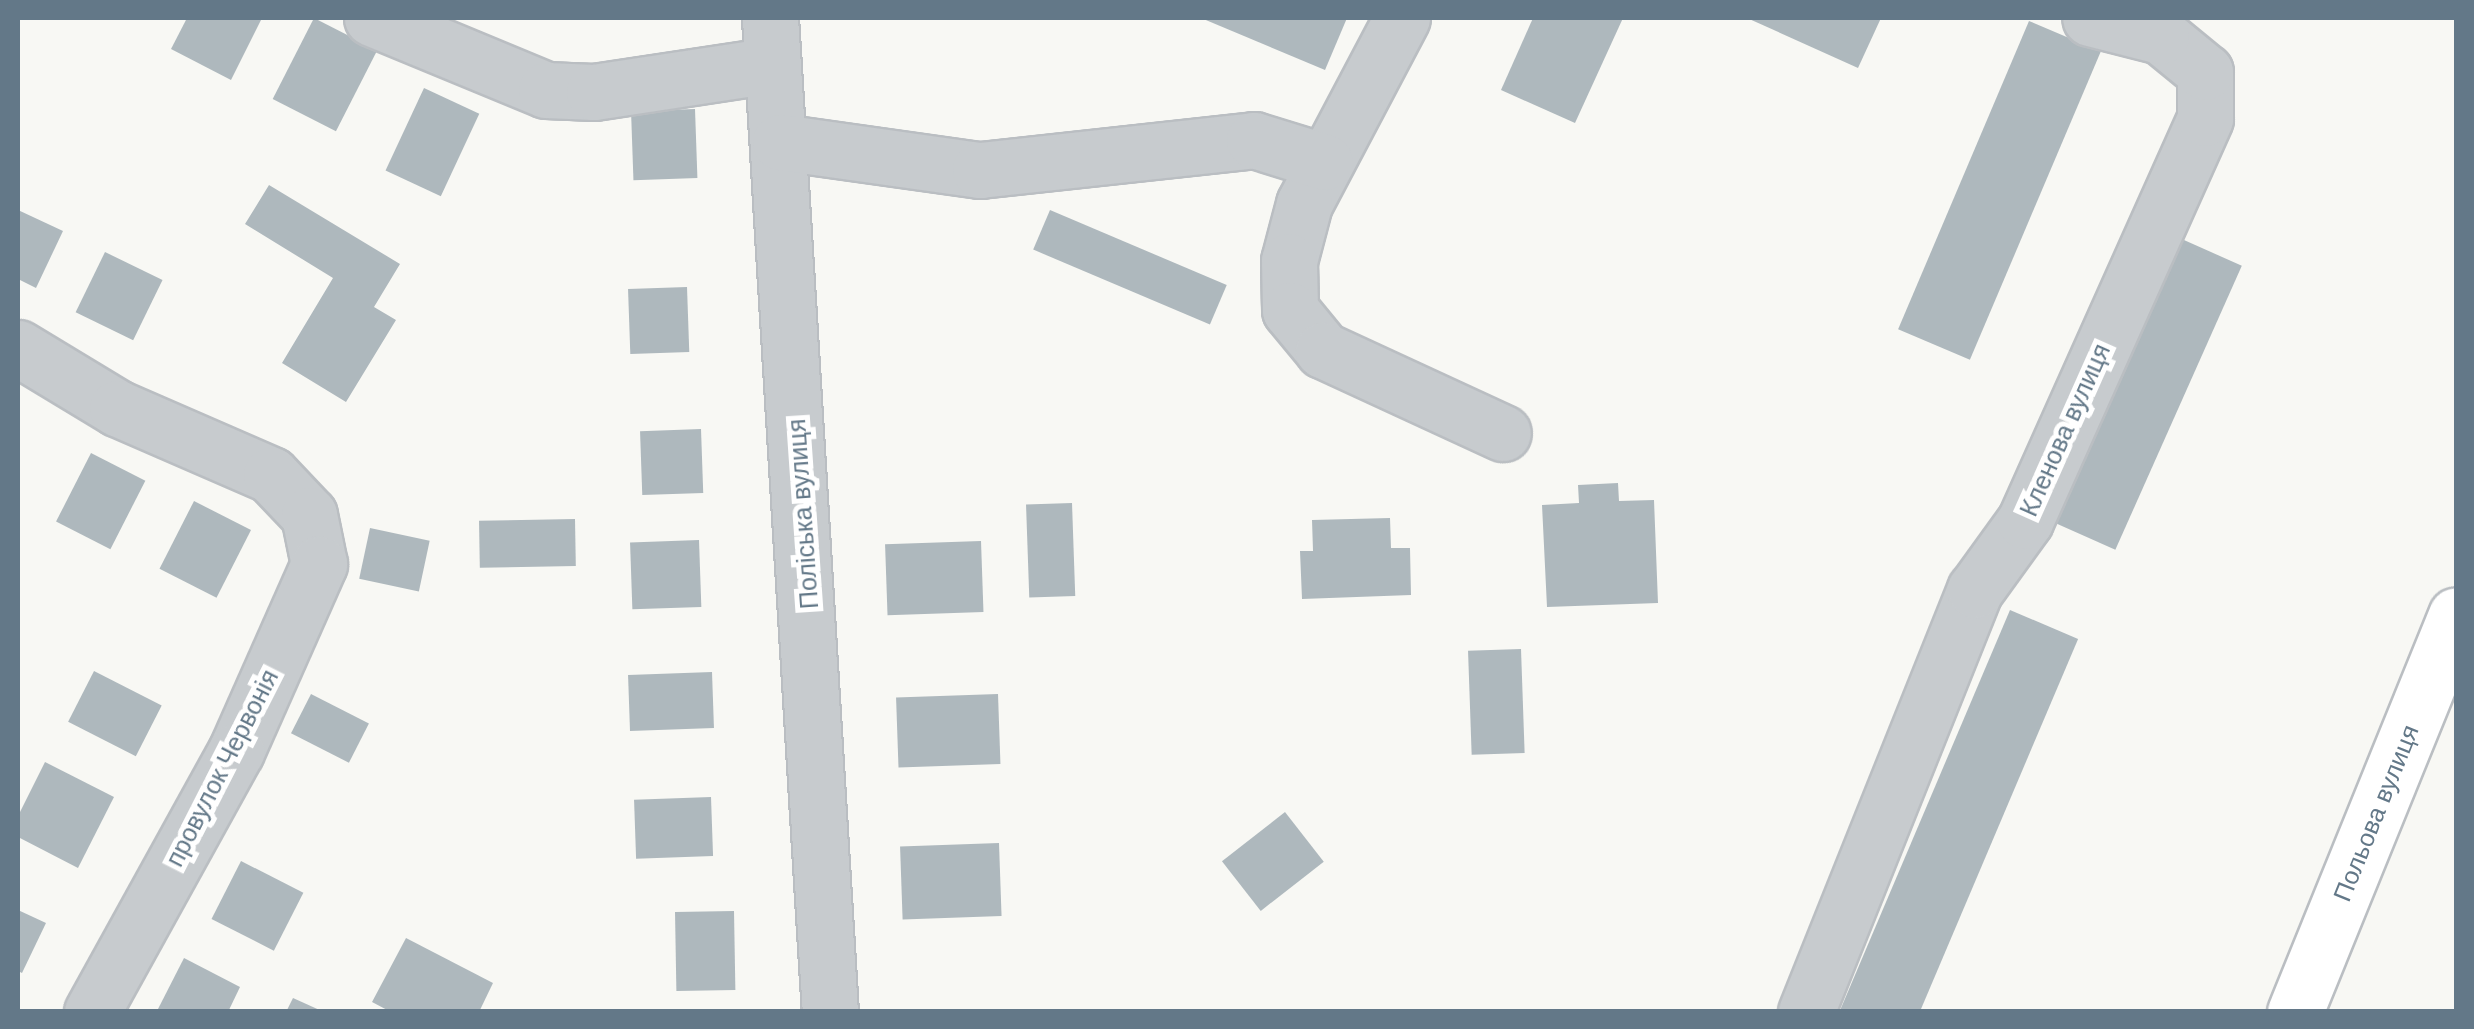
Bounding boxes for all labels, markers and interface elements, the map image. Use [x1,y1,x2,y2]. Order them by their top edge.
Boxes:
street label: Кленова вулиця [2014,339,2116,521]
street label: Поліська вулиця [781,418,825,610]
street label: провулок Червонія [159,665,285,871]
street label: Польова вулиця [2327,720,2425,906]

